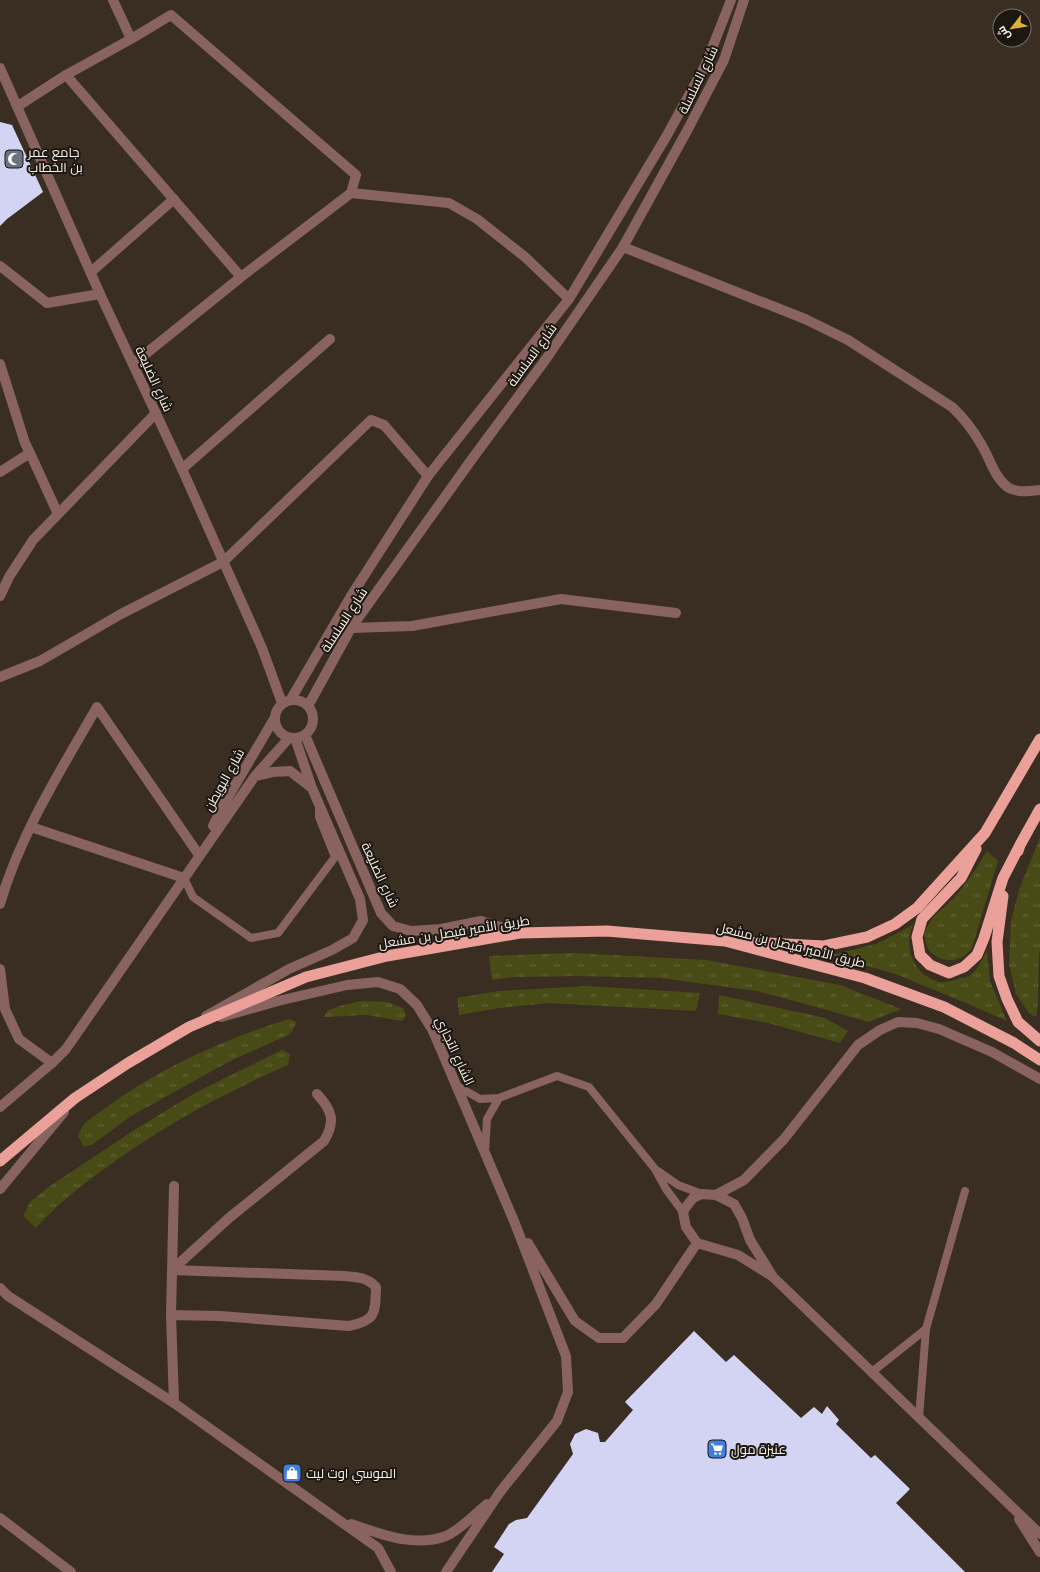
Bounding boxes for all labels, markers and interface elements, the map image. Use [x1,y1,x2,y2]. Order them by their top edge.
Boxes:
north arrow [992,8,1032,48]
text: ش [993,23,1014,43]
street label: شارع السلسلة [673,43,723,117]
place label: جامع عمر بن الخطاب [27,143,83,177]
mosque icon: جامع عمر بن الخطاب [3,148,25,170]
street label: شارع السلسلة [503,320,561,390]
street label: شارع الضليعة [131,343,177,415]
street label: شارع السلسلة [316,584,372,656]
street label: شارع البويطن [199,745,249,815]
street label: شارع الضليعة [357,839,403,911]
street label: طريق الأمير فيصل بن مشعل [377,911,531,953]
street label: طريق الأمير فيصل بن مشعل [715,917,867,973]
street label: الشارع التجاري [430,1014,479,1089]
supermarket icon: عنيزة مول [706,1438,728,1460]
place label: عنيزة مول [731,1440,786,1459]
shop icon: الموسي اوت ليت [281,1462,303,1484]
place label: الموسي اوت ليت [306,1464,396,1484]

